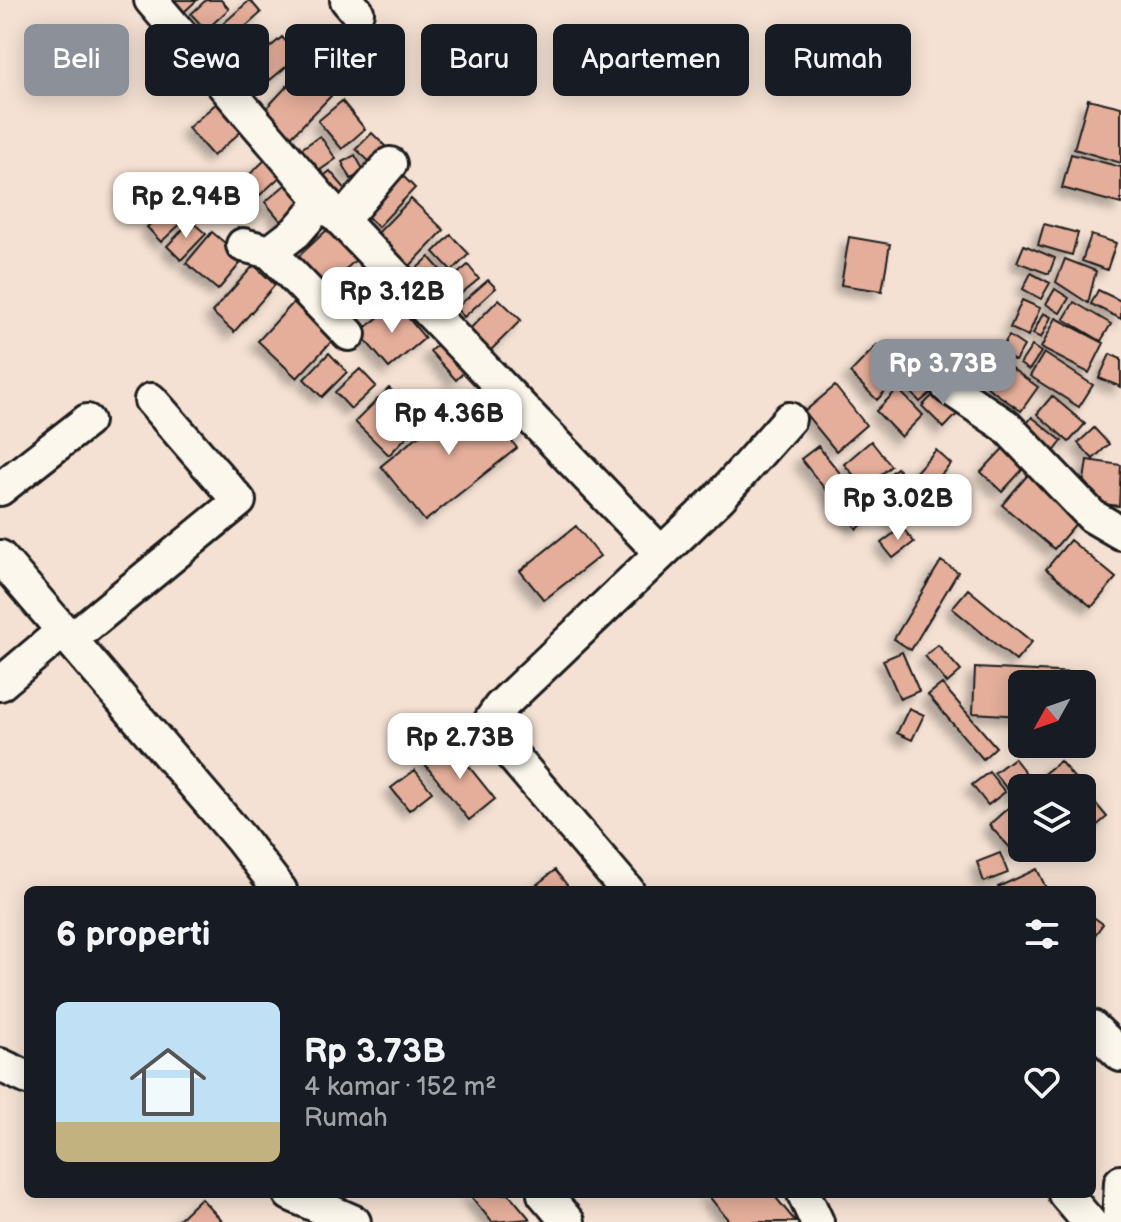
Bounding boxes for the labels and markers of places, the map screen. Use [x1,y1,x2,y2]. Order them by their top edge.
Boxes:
pin: Rp 2.94B [103,172,269,240]
pin: Rp 3.12B [309,267,475,335]
pin: Rp 3.73B [860,339,1026,407]
pin: Rp 4.36B [366,389,532,457]
pin: Rp 3.02B [815,474,981,542]
pin: Rp 2.73B [377,713,543,781]

